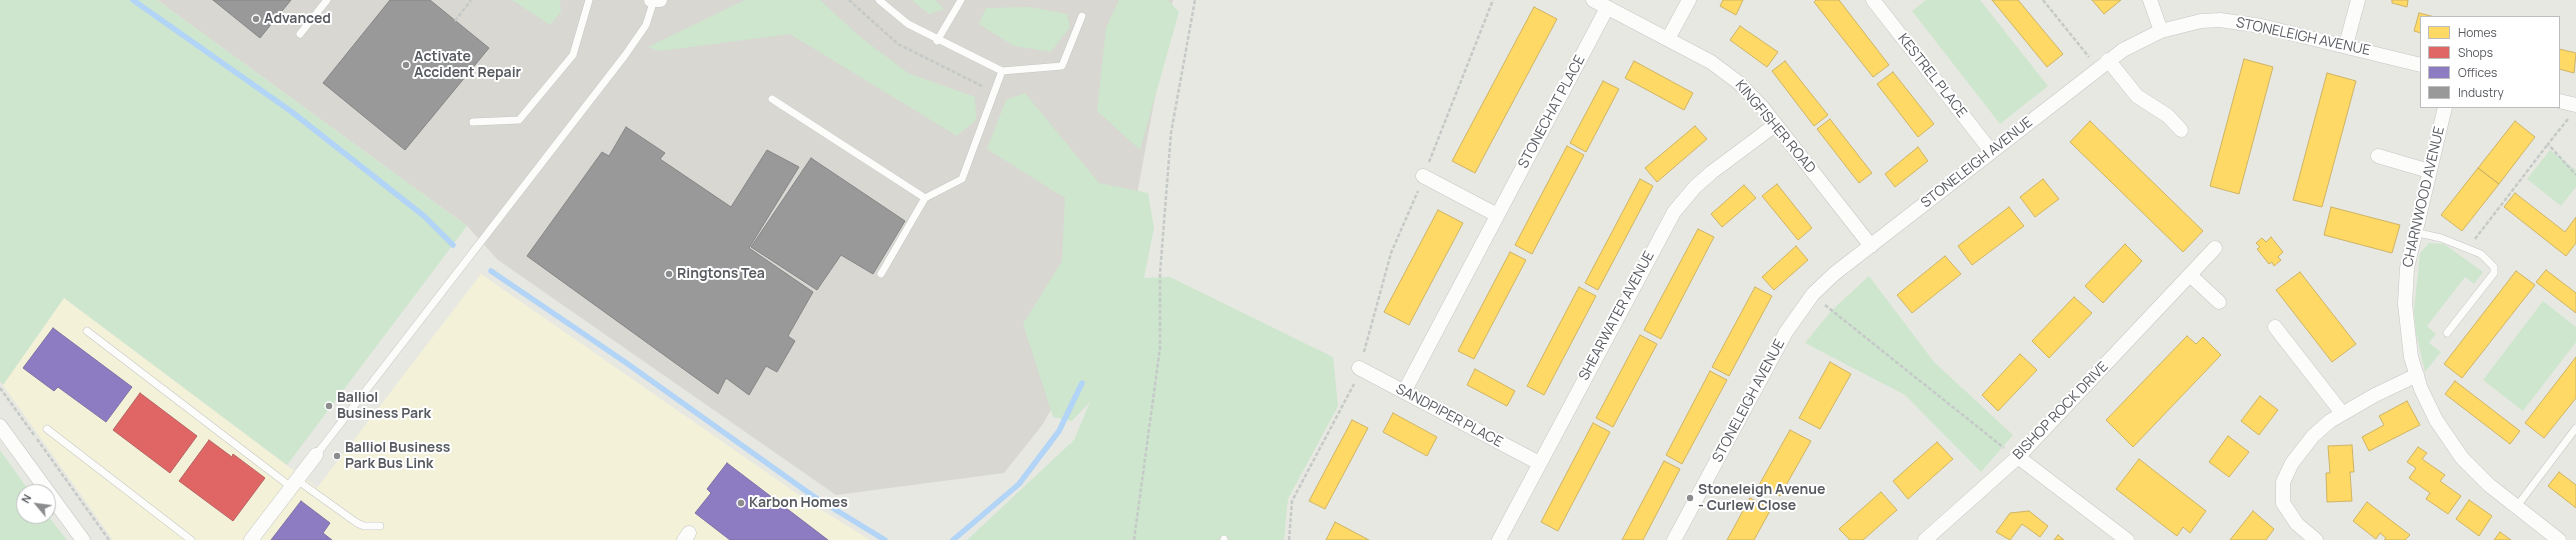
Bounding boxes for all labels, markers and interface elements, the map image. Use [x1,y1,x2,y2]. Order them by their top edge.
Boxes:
place label: Advanced [264,11,331,27]
marker: Advanced [251,14,261,24]
street label: STONELEIGH AVENUE [2234,15,2372,59]
legend [2420,16,2560,108]
text: Homes [2458,24,2497,41]
street label: KESTREL PLACE [1894,31,1970,121]
text: Shops [2458,44,2493,61]
place label: Activate Accident Repair [414,49,521,82]
street label: STONECHAT PLACE [1515,53,1589,171]
marker: Activate Accident Repair [401,60,411,70]
text: Offices [2458,64,2497,81]
street label: KINGFISHER ROAD [1731,77,1819,177]
text: Industry [2458,84,2504,101]
street label: STONELEIGH AVENUE [1918,114,2036,212]
street label: CHARNWOOD AVENUE [2400,125,2448,269]
street label: SHEARWATER AVENUE [1576,249,1658,383]
place label: Ringtons Tea [677,266,765,282]
marker: Ringtons Tea [664,269,674,279]
street label: STONELEIGH AVENUE [1709,337,1789,465]
street label: BISHOP ROCK DRIVE [2010,359,2112,463]
street label: SANDPIPER PLACE [1393,381,1505,451]
place label: Balliol Business Park [337,390,431,422]
marker: Balliol Business Park [324,401,334,411]
place label: Balliol Business Park Bus Link [345,440,450,472]
marker: Balliol Business Park Bus Link [332,451,342,461]
place label: Stoneleigh Avenue - Curlew Close [1698,482,1826,514]
north arrow [16,484,56,524]
text: N [17,491,34,506]
marker: Stoneleigh Avenue - Curlew Close [1685,493,1695,503]
place label: Karbon Homes [749,495,848,511]
marker: Karbon Homes [736,498,746,508]

